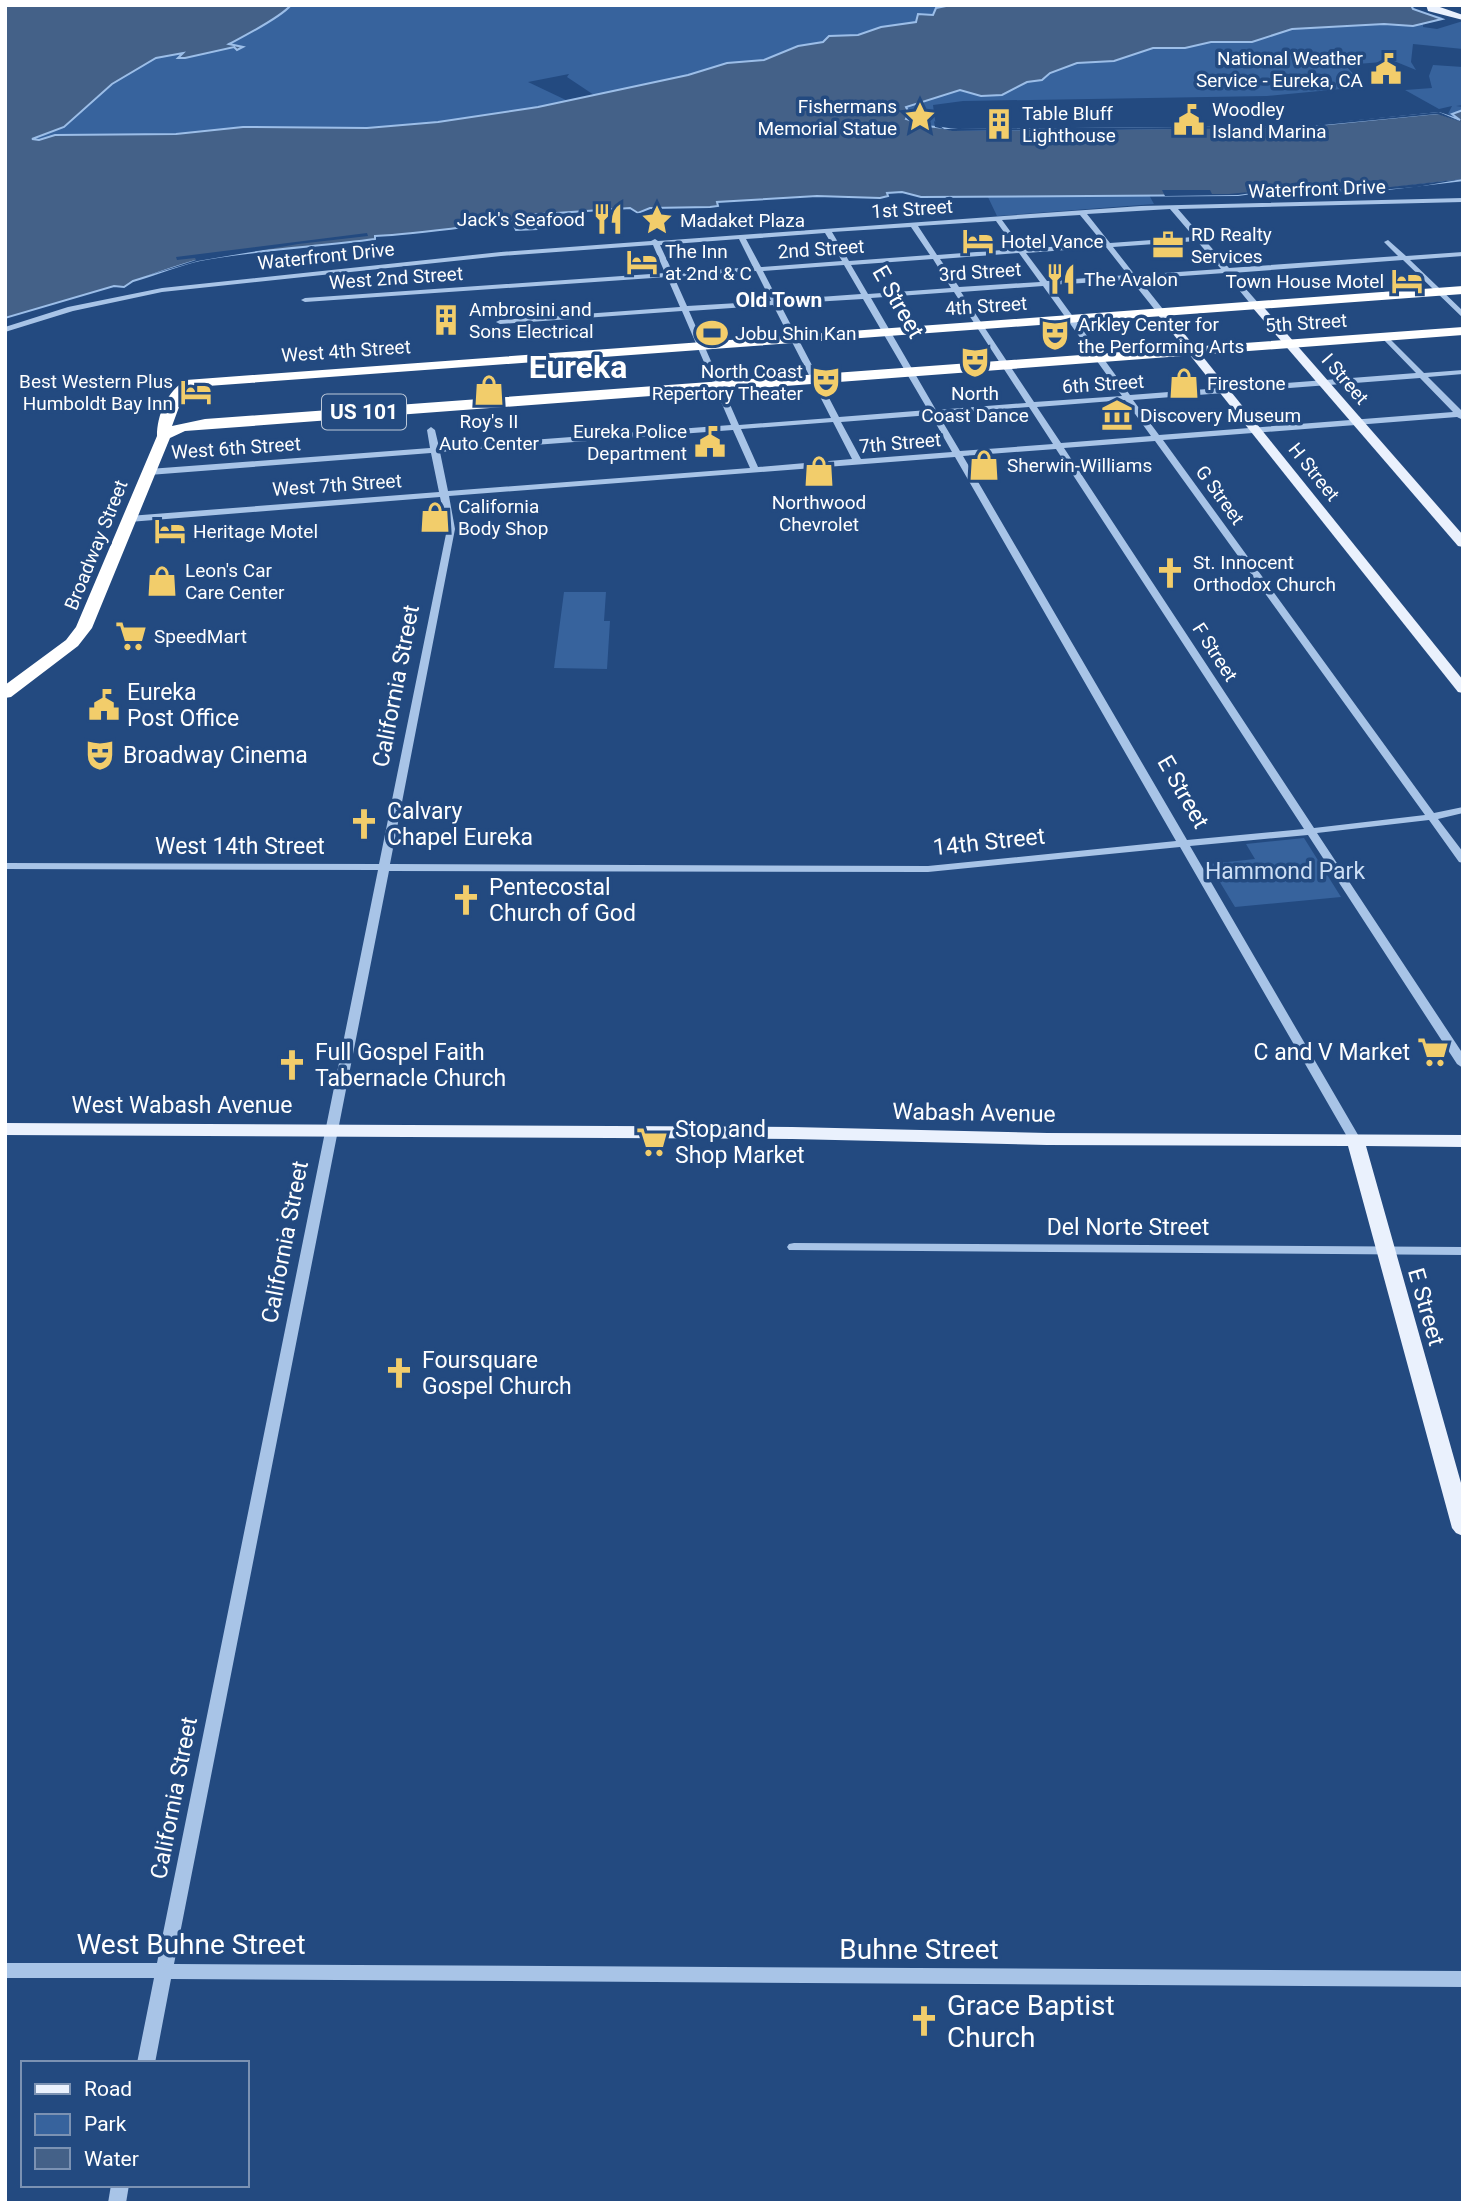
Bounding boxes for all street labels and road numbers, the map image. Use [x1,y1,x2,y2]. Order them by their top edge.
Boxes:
street label: Waterfront Drive [1248,175,1386,203]
street label: 1st Street [871,195,953,223]
street label: 2nd Street [777,235,865,263]
street label: Waterfront Drive [256,237,396,275]
street label: 3rd Street [938,258,1022,286]
street label: E Street [866,261,930,343]
street label: West 2nd Street [328,262,464,294]
street label: 4th Street [944,292,1028,320]
street label: 5th Street [1264,309,1348,337]
street label: West 4th Street [281,335,411,367]
street label: I Street [1317,349,1373,409]
street label: 6th Street [1061,370,1145,398]
road number: US 101 [322,394,406,430]
street label: 7th Street [858,428,942,458]
street label: West 6th Street [171,432,301,464]
street label: H Street [1284,438,1344,506]
street label: G Street [1191,461,1249,529]
street label: West 7th Street [272,469,402,501]
street label: Broadway Street [59,477,133,613]
street label: California Street [367,603,425,769]
street label: F Street [1188,618,1242,686]
street label: E Street [1151,751,1215,833]
street label: 14th Street [932,823,1046,861]
street label: West 14th Street [155,833,325,860]
street label: West Wabash Avenue [72,1092,292,1119]
street label: Wabash Avenue [892,1098,1056,1128]
street label: California Street [256,1159,314,1325]
street label: Del Norte Street [1047,1214,1209,1241]
street label: E Street [1402,1265,1450,1349]
street label: California Street [145,1715,203,1881]
street label: West Buhne Street [76,1928,306,1961]
street label: Buhne Street [839,1933,999,1966]

